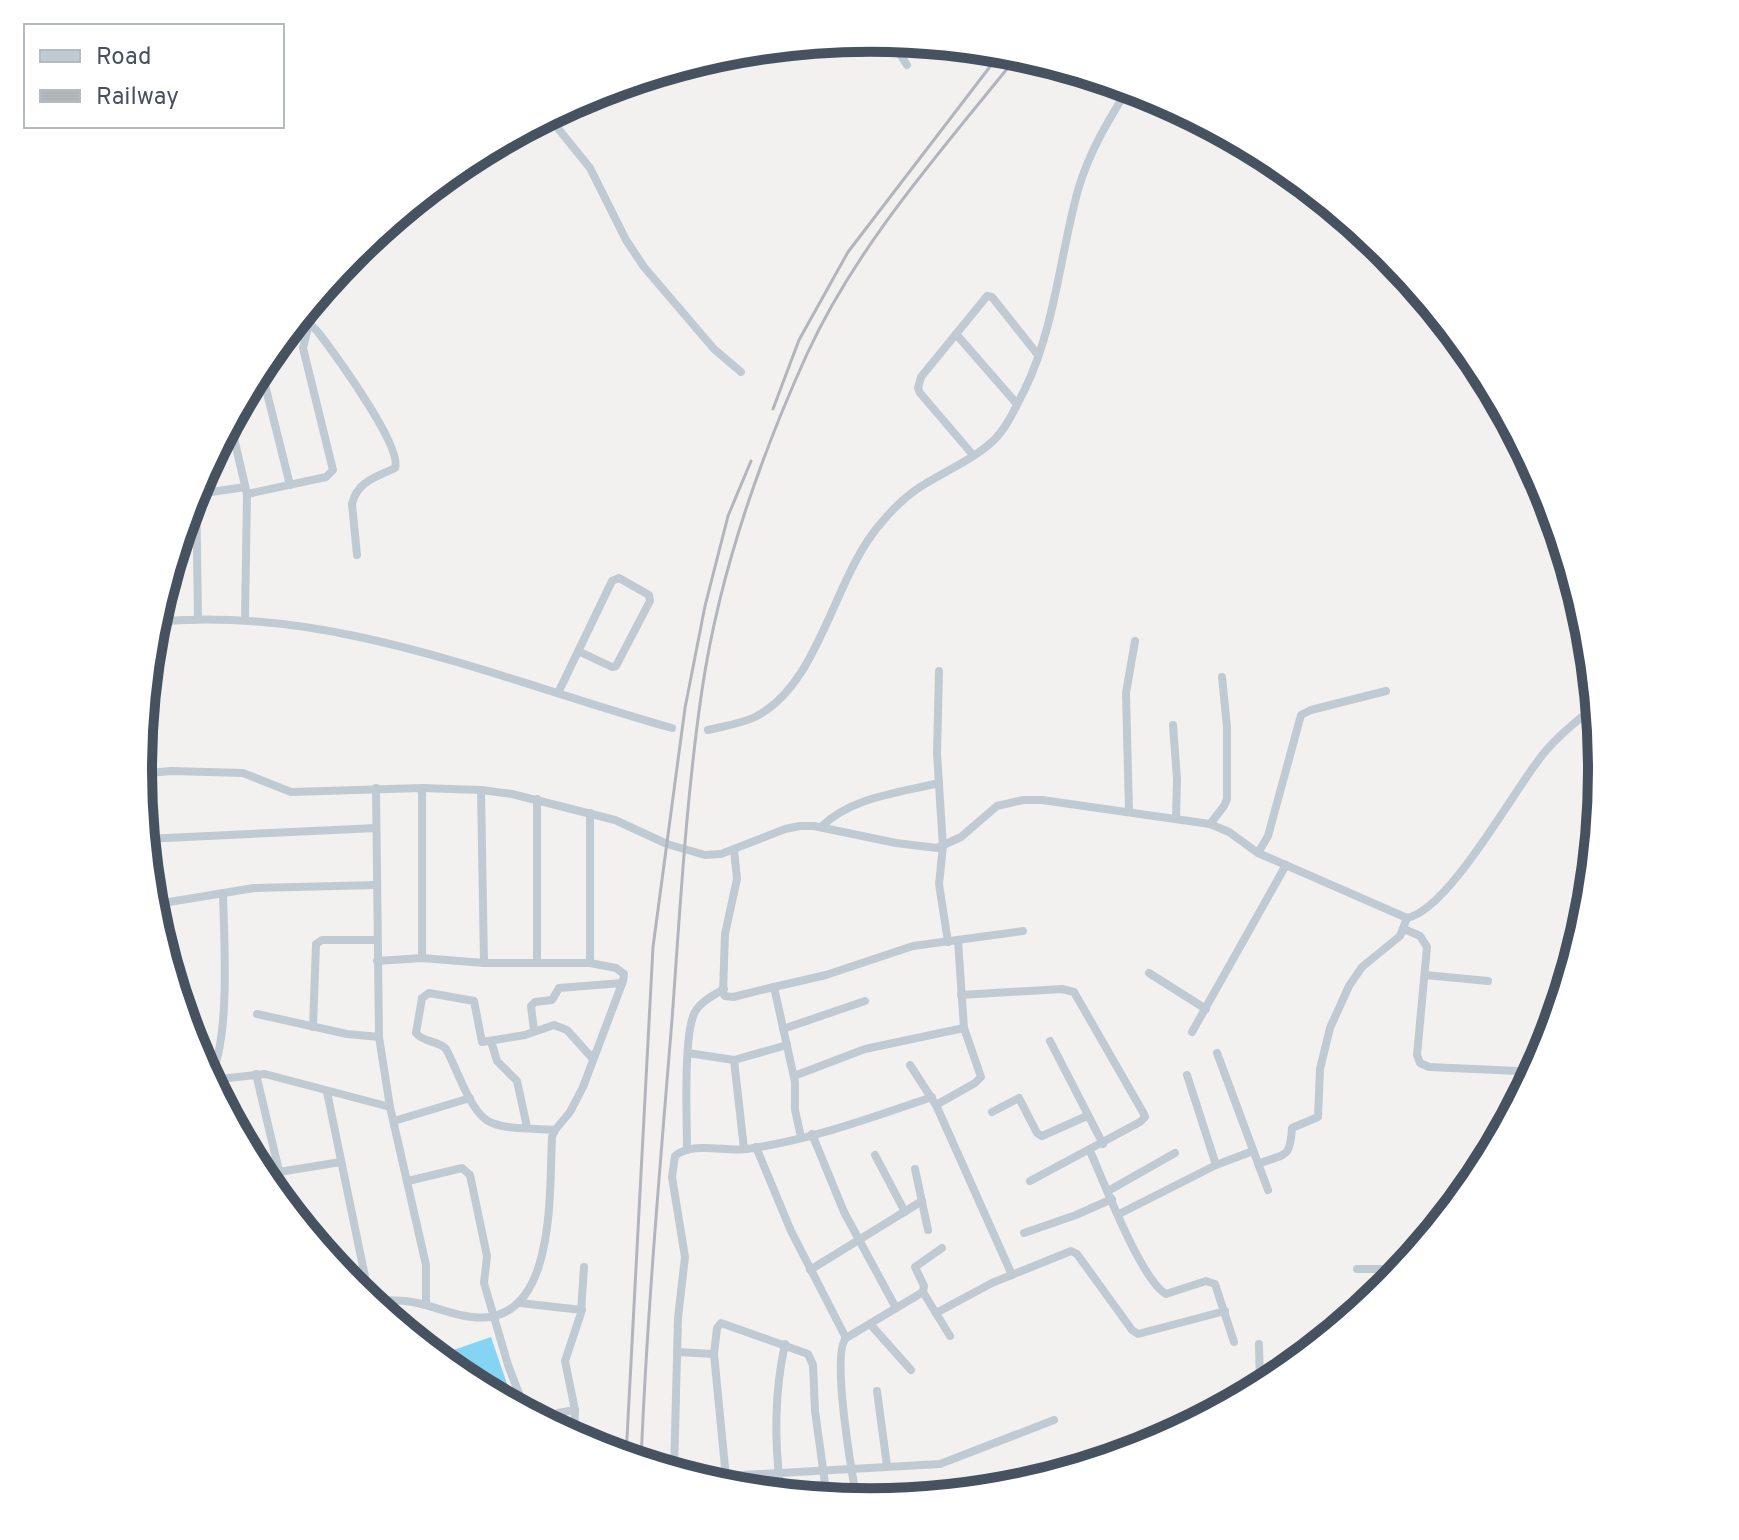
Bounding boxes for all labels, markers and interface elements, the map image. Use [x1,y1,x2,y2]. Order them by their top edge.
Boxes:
legend [24,24,284,128]
text: Road [96,43,152,73]
text: Railway [96,83,179,113]

